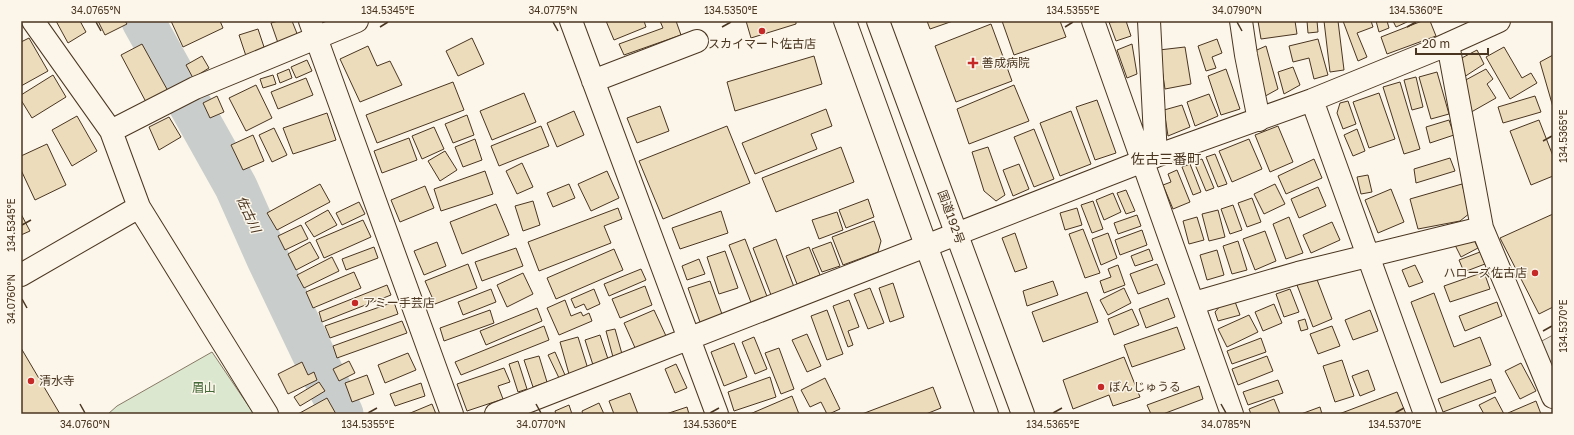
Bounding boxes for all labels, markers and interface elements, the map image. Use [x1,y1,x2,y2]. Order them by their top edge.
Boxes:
text: 34.0765°N [71,4,121,16]
text: 134.5345°E [361,4,415,16]
text: 34.0775°N [528,4,578,16]
text: 134.5350°E [704,4,758,16]
text: 134.5355°E [1046,4,1100,16]
text: 34.0790°N [1212,4,1262,16]
text: 134.5360°E [1389,4,1443,16]
marker: スカイマート佐古店 [757,26,767,36]
scale bar [1416,30,1488,56]
place label: スカイマート佐古店 [708,36,816,51]
text: 20 m [1422,36,1450,51]
place label: 善成病院 [982,55,1030,70]
marker: 善成病院 [967,57,979,69]
text: 134.5365°E [1557,109,1569,163]
district label: 佐古三番町 [1131,150,1201,167]
street label: 国道192号 [935,188,968,246]
water label: 佐古川 [234,193,265,237]
text: 134.5345°E [5,198,17,252]
place label: ハローズ佐古店 [1444,265,1527,280]
marker: ハローズ佐古店 [1530,268,1540,278]
text: 34.0760°N [5,274,17,324]
place label: アミー手芸店 [363,295,435,310]
marker: アミー手芸店 [350,298,360,308]
text: 134.5370°E [1557,300,1569,352]
place label: 清水寺 [39,373,75,388]
marker: 清水寺 [26,376,36,386]
place label: ぼんじゅうる [1109,379,1181,394]
park label: 眉山 [192,380,216,395]
marker: ぼんじゅうる [1096,382,1106,392]
text: 34.0760°N [60,418,110,430]
text: 134.5355°E [341,418,395,430]
text: 34.0770°N [516,418,566,430]
text: 134.5360°E [683,418,737,430]
text: 134.5365°E [1026,418,1080,430]
text: 34.0785°N [1201,418,1251,430]
text: 134.5370°E [1369,418,1421,430]

